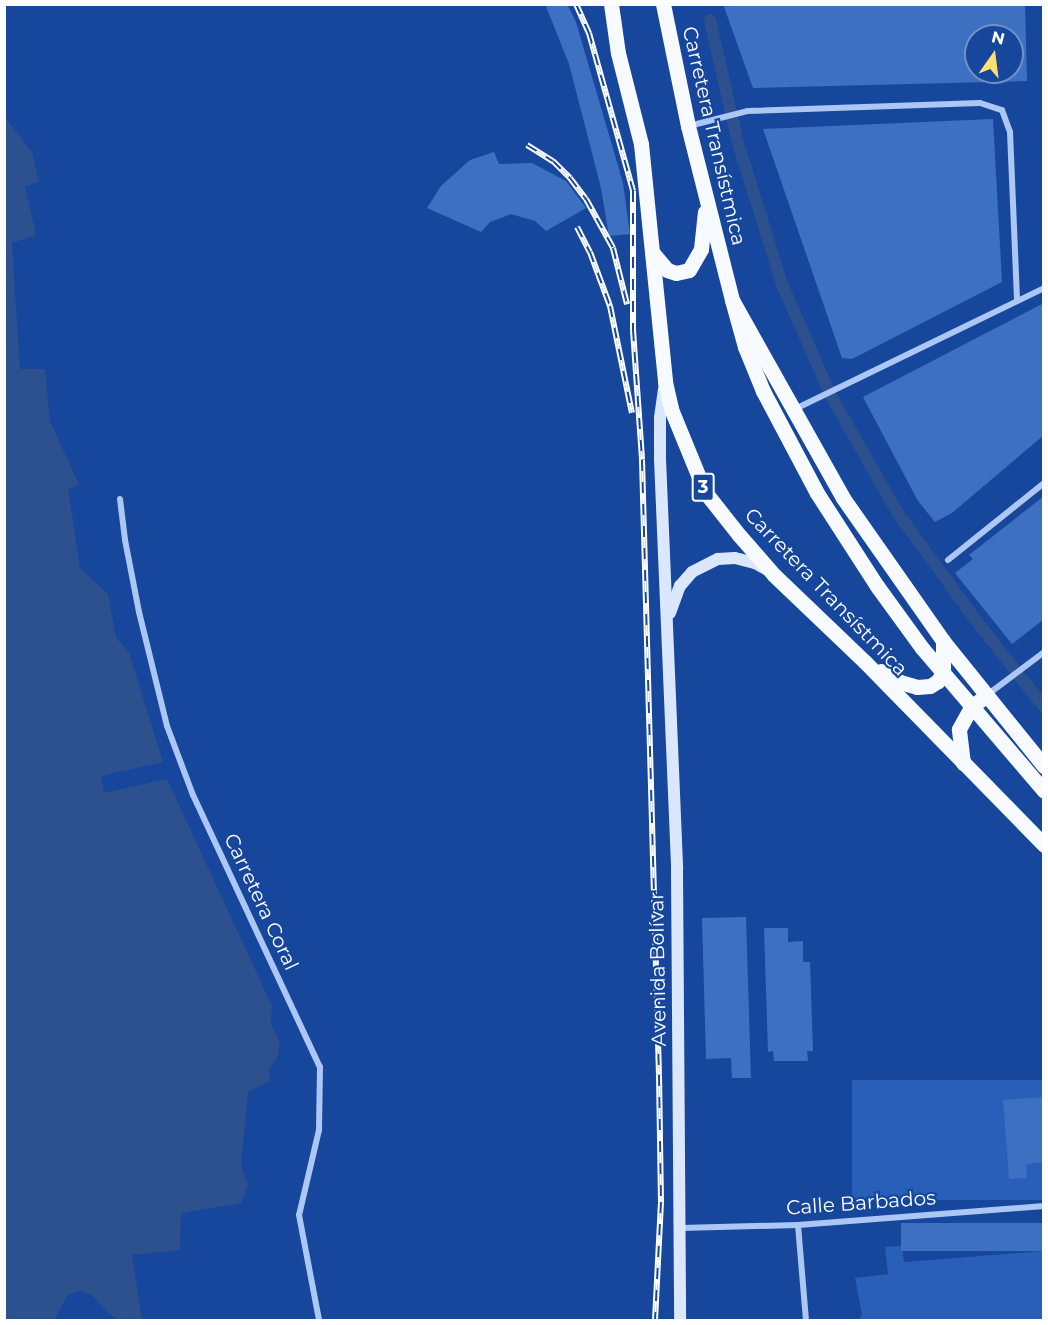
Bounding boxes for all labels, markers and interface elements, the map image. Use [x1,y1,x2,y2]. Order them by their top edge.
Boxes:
street label: Carretera Transístmica [677,24,751,248]
north arrow [964,24,1024,84]
text: N [989,27,1007,49]
road number: 3 [691,472,715,502]
street label: Carretera Transístmica [740,503,912,681]
street label: Carretera Coral [219,830,303,974]
street label: Avenida Bolívar [645,892,671,1046]
street label: Calle Barbados [785,1186,937,1220]

